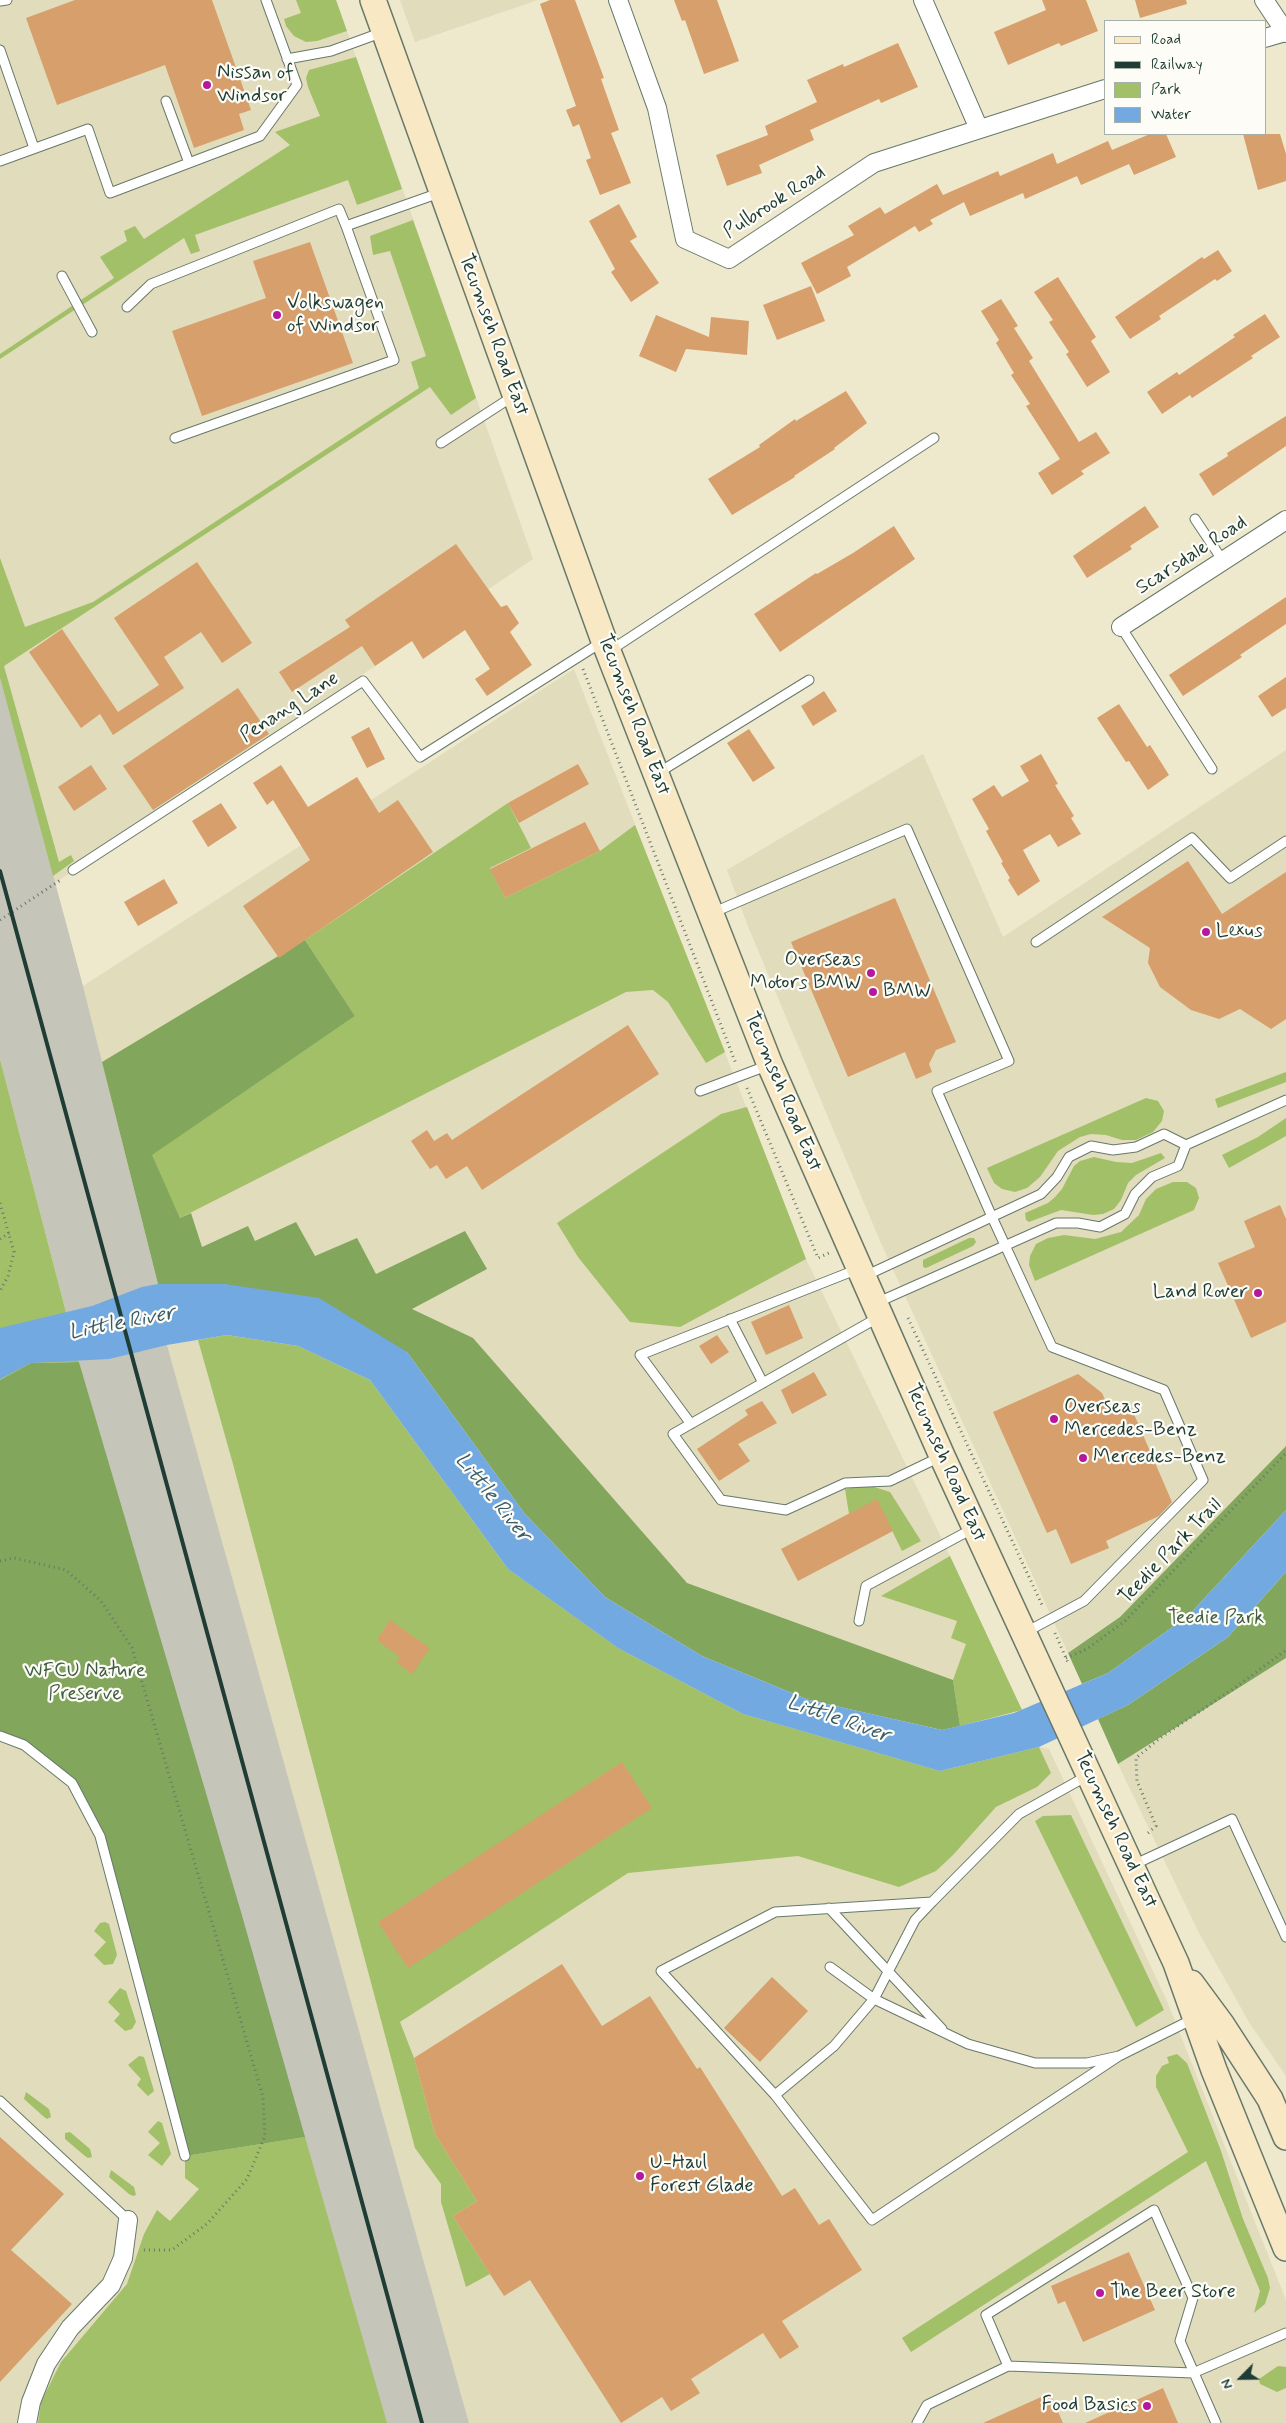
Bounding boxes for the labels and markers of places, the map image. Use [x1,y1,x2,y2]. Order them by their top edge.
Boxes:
place label: Nissan of Windsor [217,62,294,109]
marker: Nissan of Windsor [201,79,213,91]
place label: Volkswagen of Windsor [287,292,384,339]
marker: Volkswagen of Windsor [271,309,283,321]
place label: Lexus [1216,920,1263,944]
marker: Lexus [1200,926,1212,938]
place label: Overseas Motors BMW [750,949,861,996]
marker: Overseas Motors BMW [865,967,877,979]
place label: BMW [883,980,931,1004]
marker: BMW [867,986,879,998]
place label: Land Rover [1153,1281,1248,1305]
marker: Land Rover [1252,1287,1264,1299]
place label: Overseas Mercedes-Benz [1064,1396,1197,1443]
marker: Overseas Mercedes-Benz [1048,1413,1060,1425]
place label: Mercedes-Benz [1093,1446,1226,1470]
marker: Mercedes-Benz [1077,1452,1089,1464]
place label: U-Haul Forest Glade [650,2152,753,2199]
marker: U-Haul Forest Glade [634,2170,646,2182]
place label: The Beer Store [1110,2281,1236,2305]
marker: The Beer Store [1094,2287,1106,2299]
place label: Food Basics [1042,2394,1137,2418]
marker: Food Basics [1141,2400,1153,2412]

